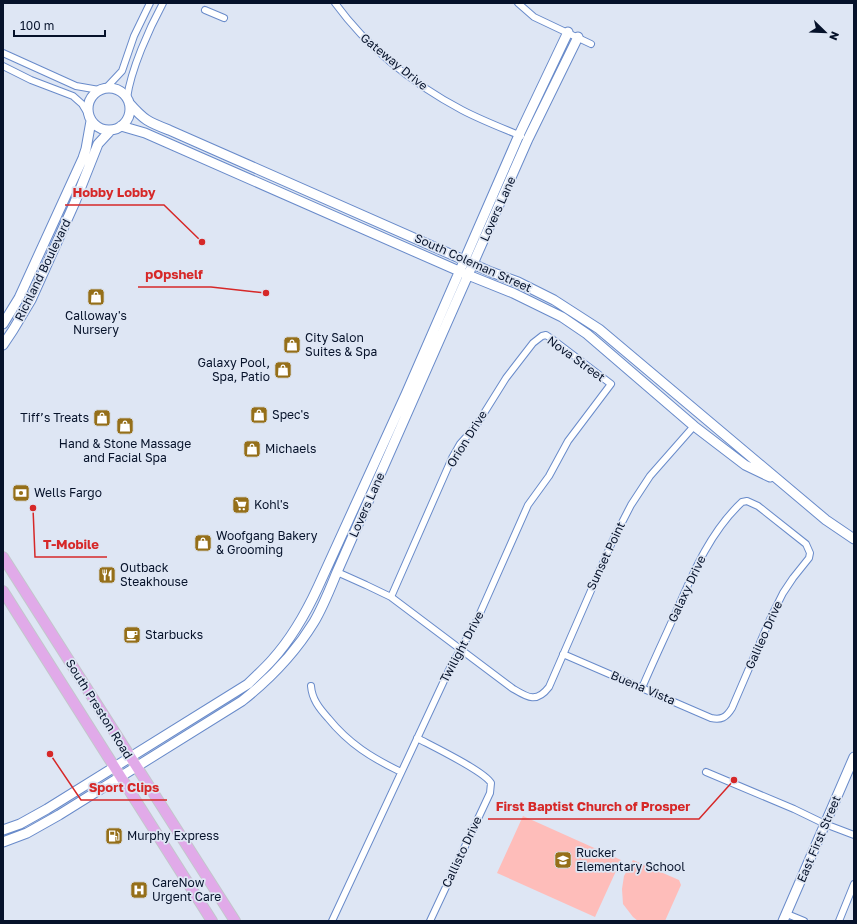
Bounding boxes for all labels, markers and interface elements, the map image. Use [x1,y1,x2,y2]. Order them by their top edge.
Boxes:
scale bar [14,12,105,38]
north arrow [805,12,845,52]
text: 100 m [20,18,54,33]
street label: Gateway Drive [358,30,431,93]
text: N [827,30,842,42]
street label: Lovers Lane [477,174,518,243]
callout: Hobby Lobby [65,180,164,205]
text: Hobby Lobby [72,184,156,200]
street label: Richland Boulevard [11,216,74,323]
street label: South Coleman Street [412,230,534,295]
callout: pOpshelf [138,262,211,287]
text: pOpshelf [145,266,203,282]
shop icon: Calloway's Nursery [86,287,106,307]
place label: Calloway's Nursery [65,308,127,337]
place label: City Salon Suites & Spa [305,330,377,359]
street label: Nova Street [544,333,608,385]
shop icon: City Salon Suites & Spa [282,335,302,355]
place label: Galaxy Pool, Spa, Patio [198,355,270,384]
shop icon: Galaxy Pool, Spa, Patio [273,360,293,380]
shop icon: Spec's [249,405,269,425]
place label: Spec's [272,407,309,422]
shop icon: Tiff’s Treats [92,408,112,428]
street label: Orion Drive [443,408,490,470]
place label: Tiff’s Treats [20,410,89,425]
shop icon: Hand & Stone Massage and Facial Spa [115,416,135,436]
place label: Hand & Stone Massage and Facial Spa [59,436,191,465]
shop icon: Michaels [242,439,262,459]
place label: Michaels [265,441,316,456]
street label: Lovers Lane [346,470,387,539]
bank icon: Wells Fargo [11,483,31,503]
place label: Wells Fargo [34,485,102,500]
supermarket icon: Kohl's [231,495,251,515]
place label: Kohl's [254,497,289,512]
street label: Sunset Point [583,519,628,592]
place label: Woofgang Bakery & Grooming [216,528,318,557]
callout: T-Mobile [35,532,107,557]
shop icon: Woofgang Bakery & Grooming [193,533,213,553]
text: T-Mobile [43,536,99,552]
street label: Galaxy Drive [665,553,709,625]
place label: Outback Steakhouse [120,560,188,589]
restaurant icon: Outback Steakhouse [97,565,117,585]
street label: Galileo Drive [742,598,785,671]
street label: Twilight Drive [437,609,487,685]
cafe icon: Starbucks [122,625,142,645]
place label: Starbucks [145,627,203,642]
street label: South Preston Road [63,656,136,761]
street label: Buena Vista [609,667,678,708]
callout: Sport Clips [81,775,167,800]
text: Sport Clips [89,779,159,795]
street label: East First Street [793,793,844,884]
callout: First Baptist Church of Prosper [488,794,699,819]
text: First Baptist Church of Prosper [496,798,690,814]
street label: Callisto Drive [438,814,485,890]
fuel station icon: Murphy Express [104,826,124,846]
place label: Murphy Express [127,828,219,843]
place label: Rucker Elementary School [576,845,685,874]
school or university icon: Rucker Elementary School [553,850,573,870]
place label: CareNow Urgent Care [152,875,221,904]
hospital icon: CareNow Urgent Care [129,880,149,900]

